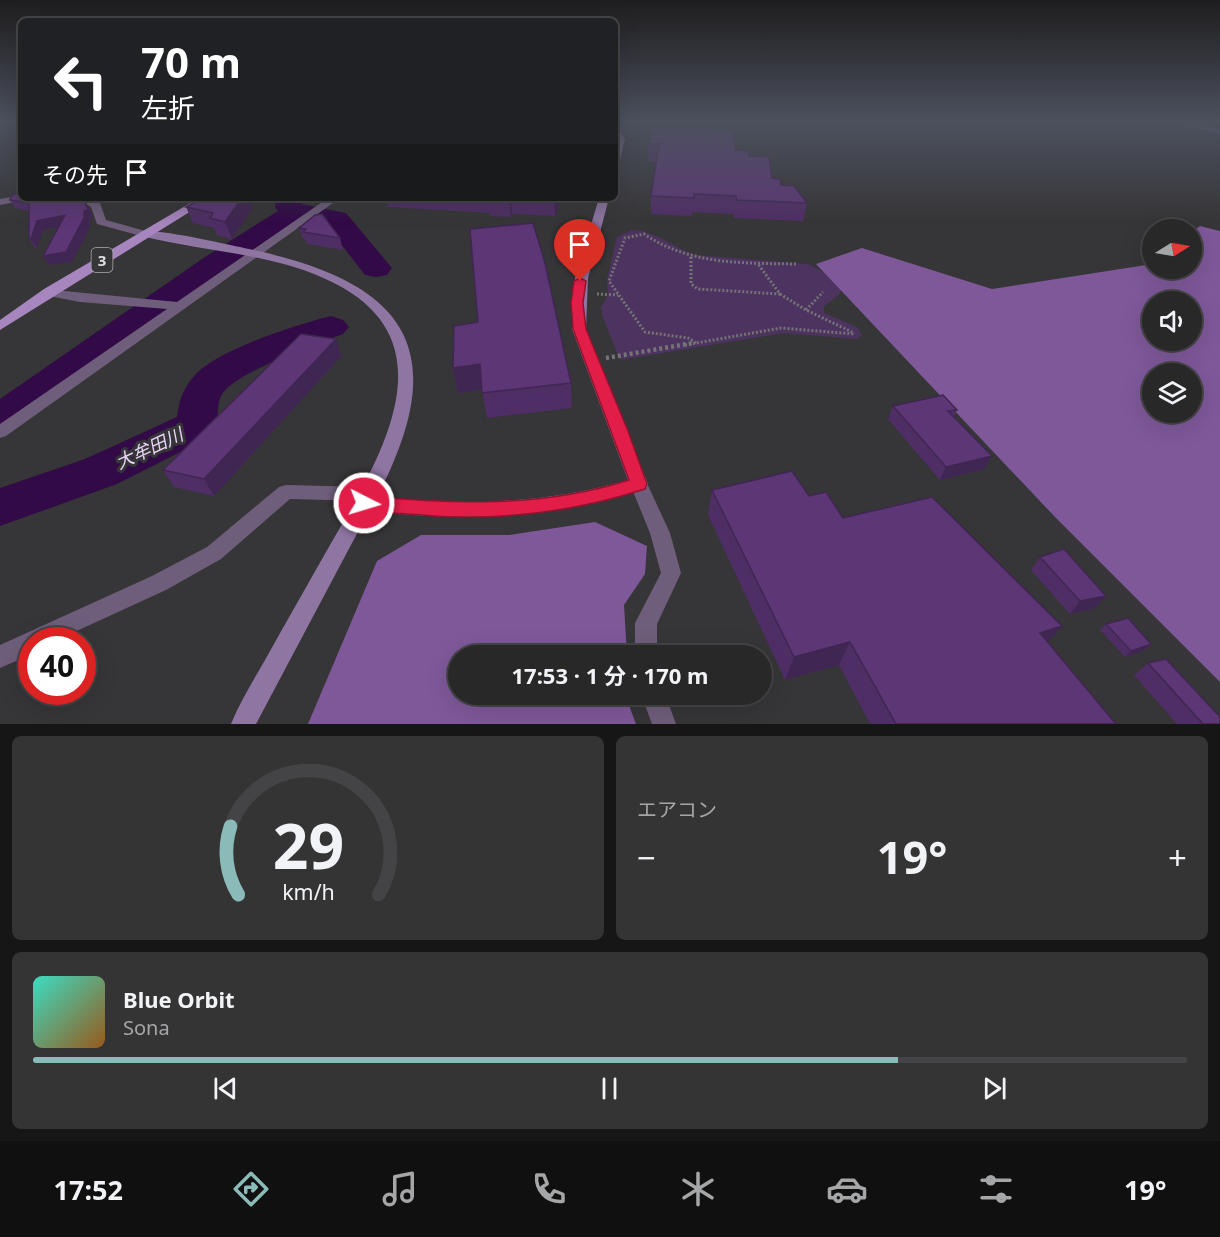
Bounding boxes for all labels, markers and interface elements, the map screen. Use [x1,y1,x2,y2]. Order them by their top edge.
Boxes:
text: 70 m [141,33,241,90]
icon: left [42,42,120,120]
text: 左折 [141,89,195,126]
icon: arrive [120,156,153,189]
text: その先 [42,159,108,189]
pin [554,219,605,281]
north arrow [1142,219,1202,279]
map controls [1142,219,1202,423]
icon: arrive [563,228,596,261]
road number: 3 [92,248,112,272]
button: sound [1142,291,1202,351]
button: layers [1142,363,1202,423]
water label: 大牟田川 [111,421,189,474]
position arrow [332,471,396,535]
speed limit sign: 40 [18,627,96,705]
text: 17:53 · 1 分 · 170 m [512,660,709,690]
text: エアコン [637,796,717,823]
text: 29 [272,802,344,887]
text: 19° [877,826,947,887]
text: − [637,835,656,880]
text: + [1168,835,1187,880]
text: km/h [282,877,334,906]
text: Blue Orbit [123,984,235,1014]
text: Sona [123,1014,170,1041]
icon: previous [209,1072,242,1105]
icon: pause [593,1072,626,1105]
icon: next [978,1072,1011,1105]
icon: directions [230,1168,272,1210]
icon: music [379,1168,421,1210]
icon: phone [528,1168,570,1210]
icon: climate [677,1168,719,1210]
icon: car [826,1168,868,1210]
icon: filters [975,1168,1017,1210]
text: 17:52 [54,1171,123,1208]
text: 19° [1124,1171,1166,1208]

